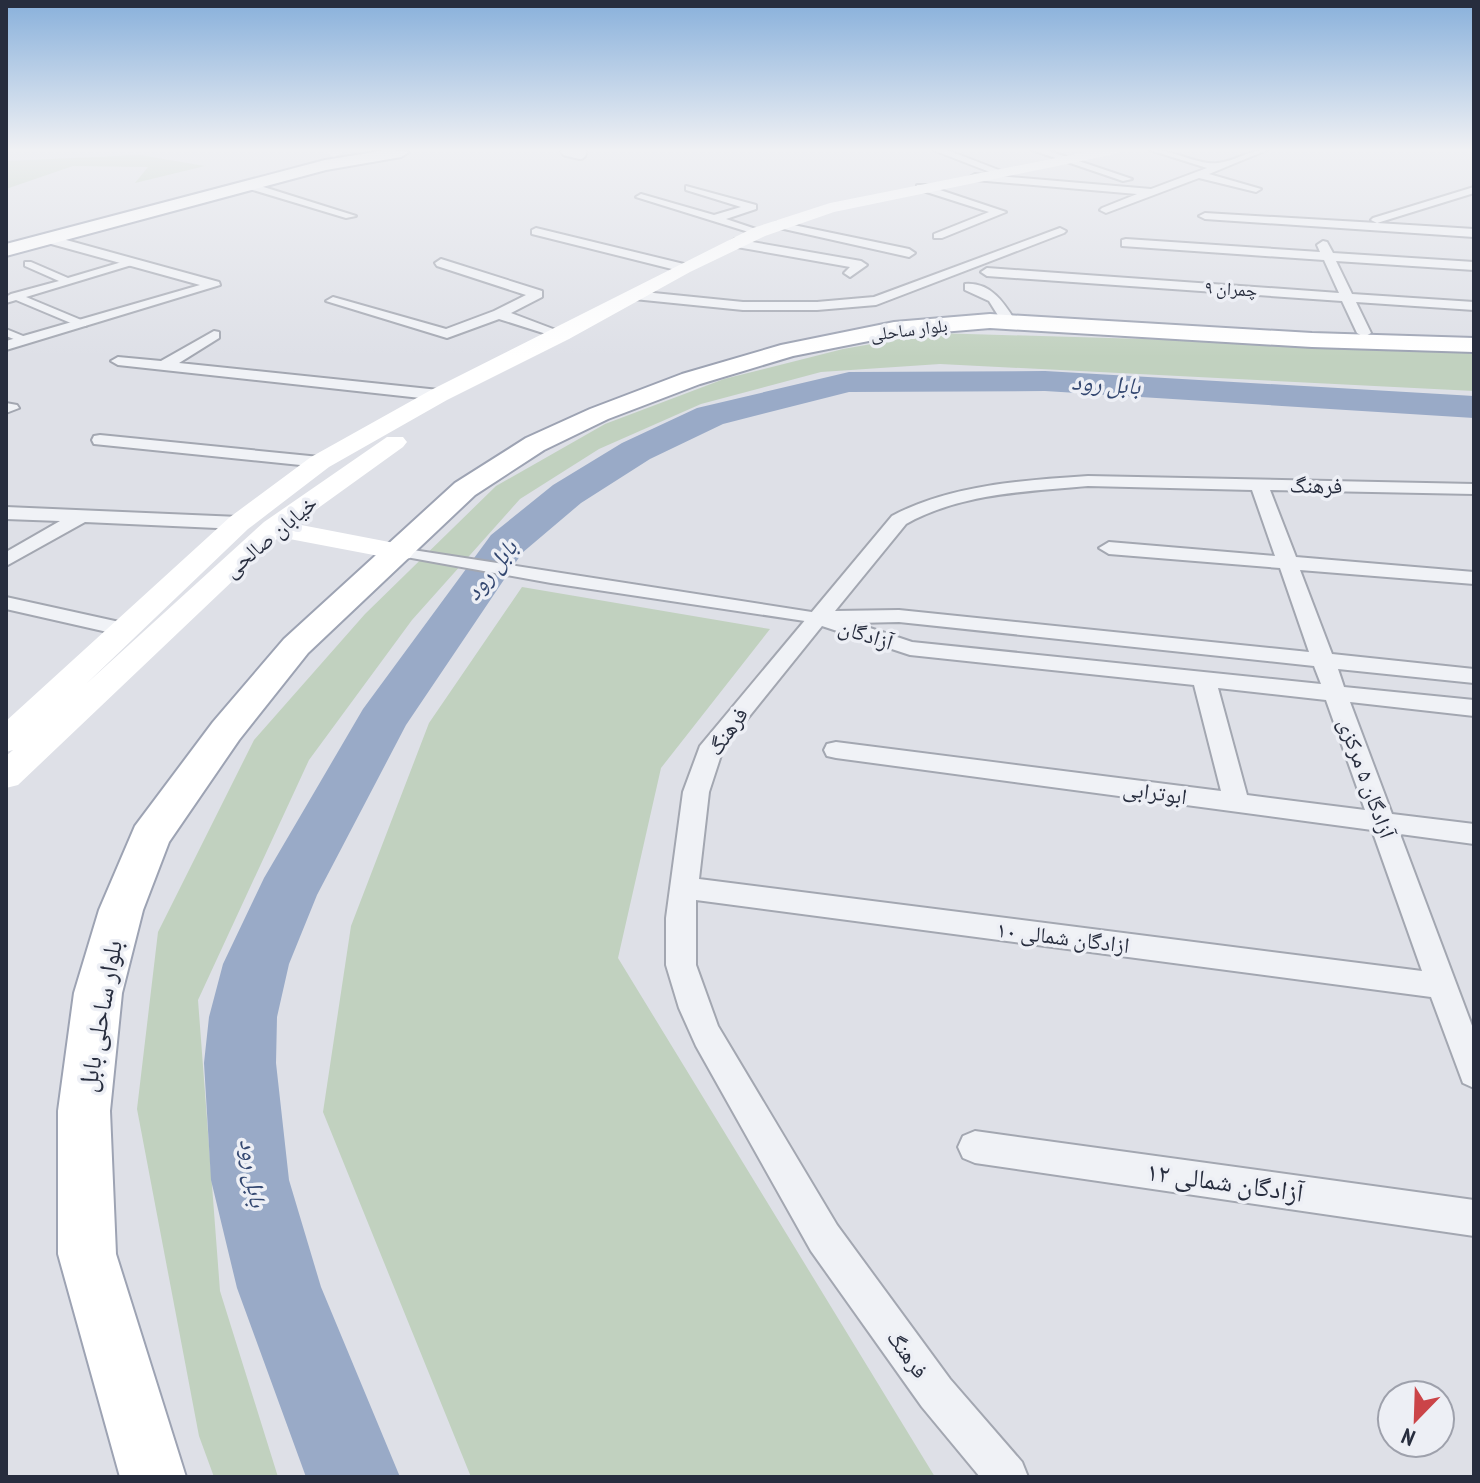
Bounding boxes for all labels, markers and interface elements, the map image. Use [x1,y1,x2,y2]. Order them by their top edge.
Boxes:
street label: چمران ۹ [1204,275,1258,302]
street label: بلوار ساحلی [869,313,949,346]
water label: بابل رود [1071,366,1142,401]
street label: فرهنگ [1289,471,1343,499]
street label: خيابان صالحی [217,489,323,583]
water label: بابل رود [457,533,524,606]
street label: آزادگان [835,612,897,656]
street label: فرهنگ [700,701,754,761]
street label: آزادگان ۵ مرکزی [1332,714,1402,842]
street label: ابوترابی [1121,774,1189,810]
street label: ازادگان شمالی ۱۰ [995,915,1131,959]
street label: بلوار ساحلی بابل [70,937,129,1094]
water label: بابل رود [233,1136,274,1210]
street label: آزادگان شمالی ۱۲ [1145,1154,1307,1209]
street label: فرهنگ [881,1324,935,1384]
north arrow [1376,1379,1456,1459]
text: N [1397,1422,1419,1453]

